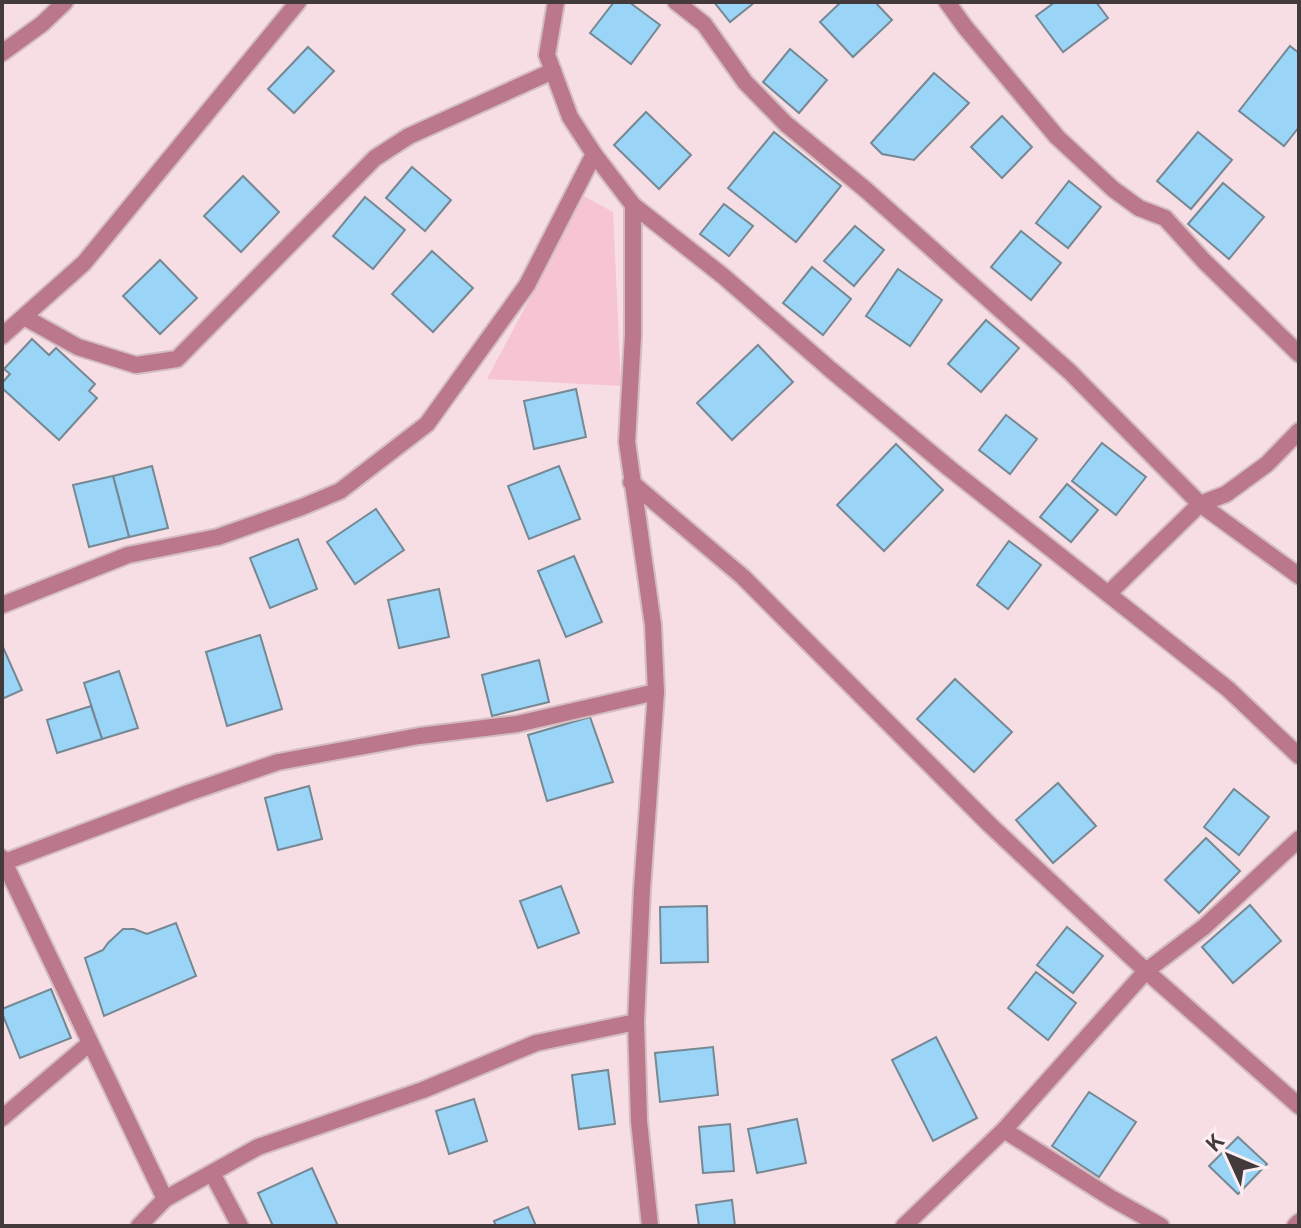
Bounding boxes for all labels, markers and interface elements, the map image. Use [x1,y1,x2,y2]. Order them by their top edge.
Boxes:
north arrow [1189,1116,1269,1196]
text: K [1201,1129,1232,1159]

